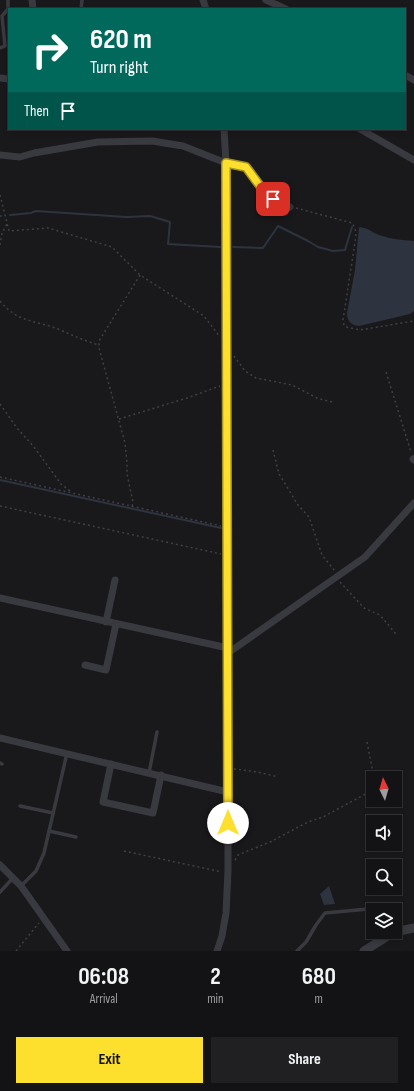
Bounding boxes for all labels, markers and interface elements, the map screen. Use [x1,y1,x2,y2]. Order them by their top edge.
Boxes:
text: 620 m [90,23,152,56]
icon: right [24,24,76,76]
text: Turn right [90,57,148,78]
icon: arrive [57,100,79,122]
text: Then [24,102,49,121]
pin [256,182,290,216]
icon: arrive [262,188,284,210]
north arrow [366,771,402,807]
map controls [366,771,402,939]
position arrow [207,802,249,844]
button: sound [366,815,402,851]
button: search [366,859,402,895]
button: layers [366,903,402,939]
text: 06:08 [78,962,129,991]
text: 2 [210,962,221,991]
text: 680 [302,962,336,991]
text: Arrival [90,991,118,1007]
text: min [207,991,224,1007]
text: m [315,991,323,1007]
button: Exit [16,1037,203,1083]
button: Share [211,1037,398,1083]

